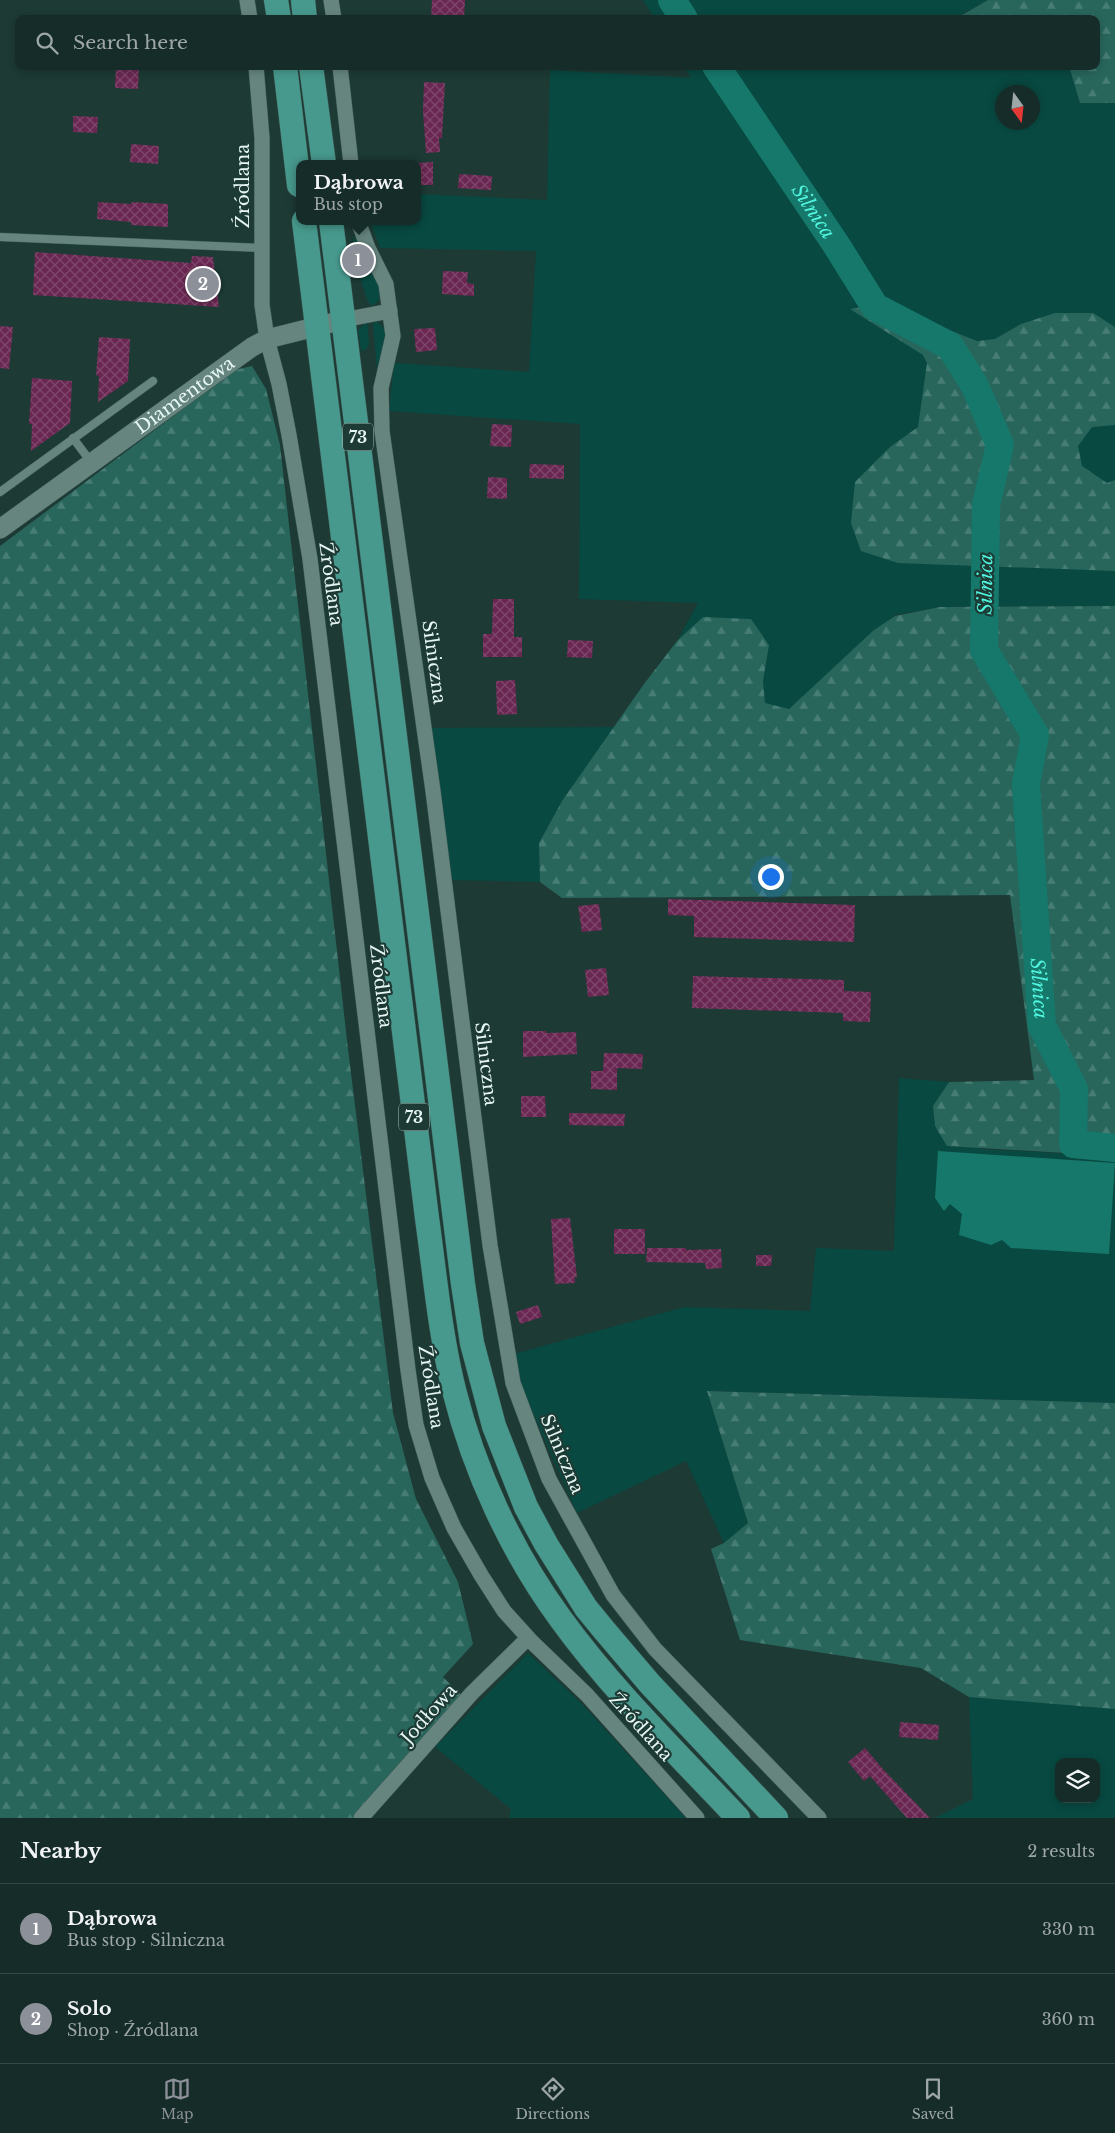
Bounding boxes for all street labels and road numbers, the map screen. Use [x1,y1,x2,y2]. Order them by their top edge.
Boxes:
street label: Źródlana [231,144,254,228]
street label: Diamentowa [131,352,239,439]
road number: 73 [343,424,373,451]
street label: Źródlana [314,541,349,627]
street label: Silniczna [417,619,451,705]
street label: Źródlana [365,943,398,1029]
street label: Silniczna [470,1021,502,1107]
road number: 73 [399,1104,429,1130]
street label: Źródlana [414,1343,449,1430]
street label: Silniczna [535,1411,589,1497]
street label: Jodłowa [395,1680,462,1750]
street label: Źródlana [605,1688,678,1766]

